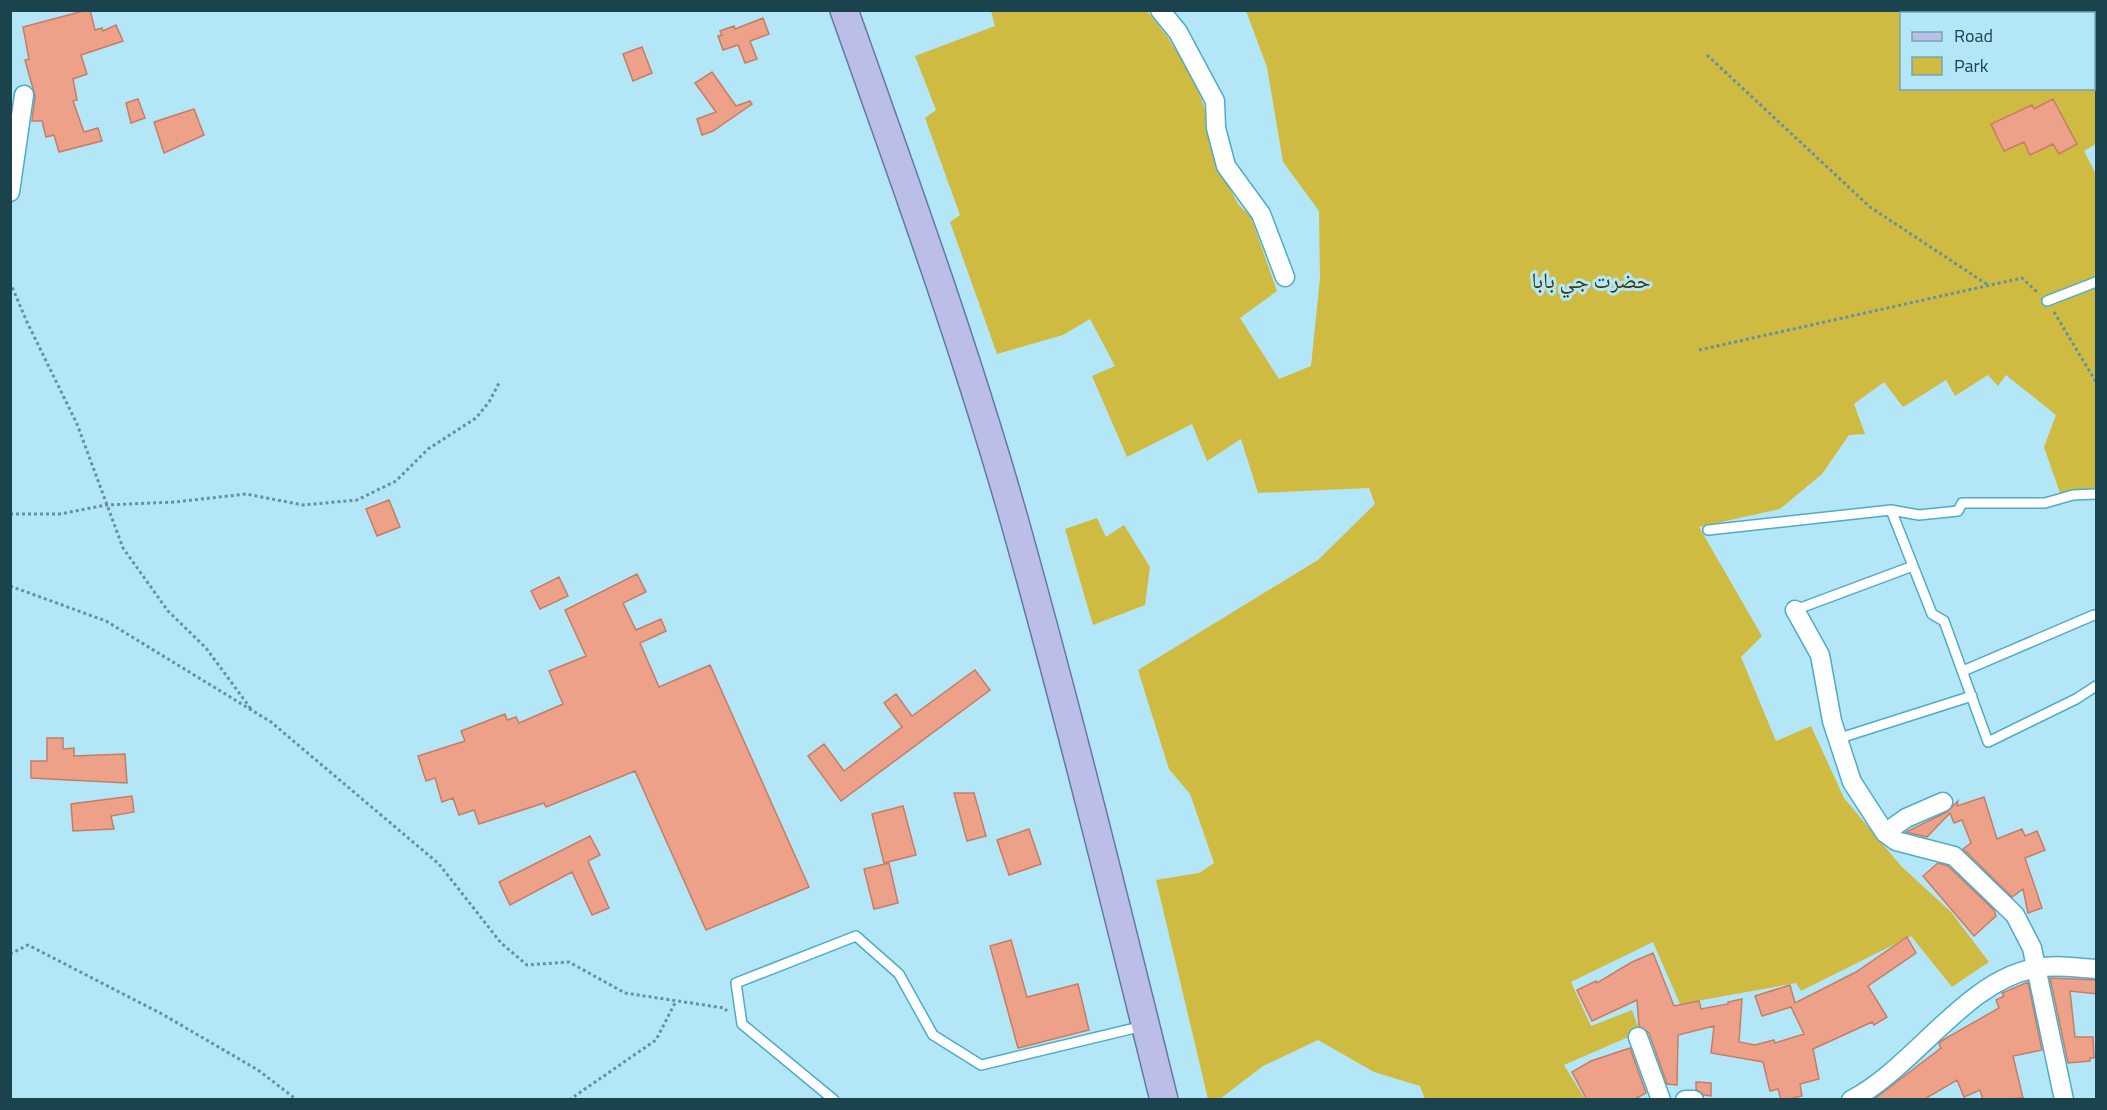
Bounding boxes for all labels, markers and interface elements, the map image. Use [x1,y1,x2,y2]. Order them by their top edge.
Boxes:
legend [1900,12,2095,90]
text: Road [1954,22,1993,49]
text: Park [1954,52,1989,79]
park label: حضرت جي بابا [1532,263,1651,298]

